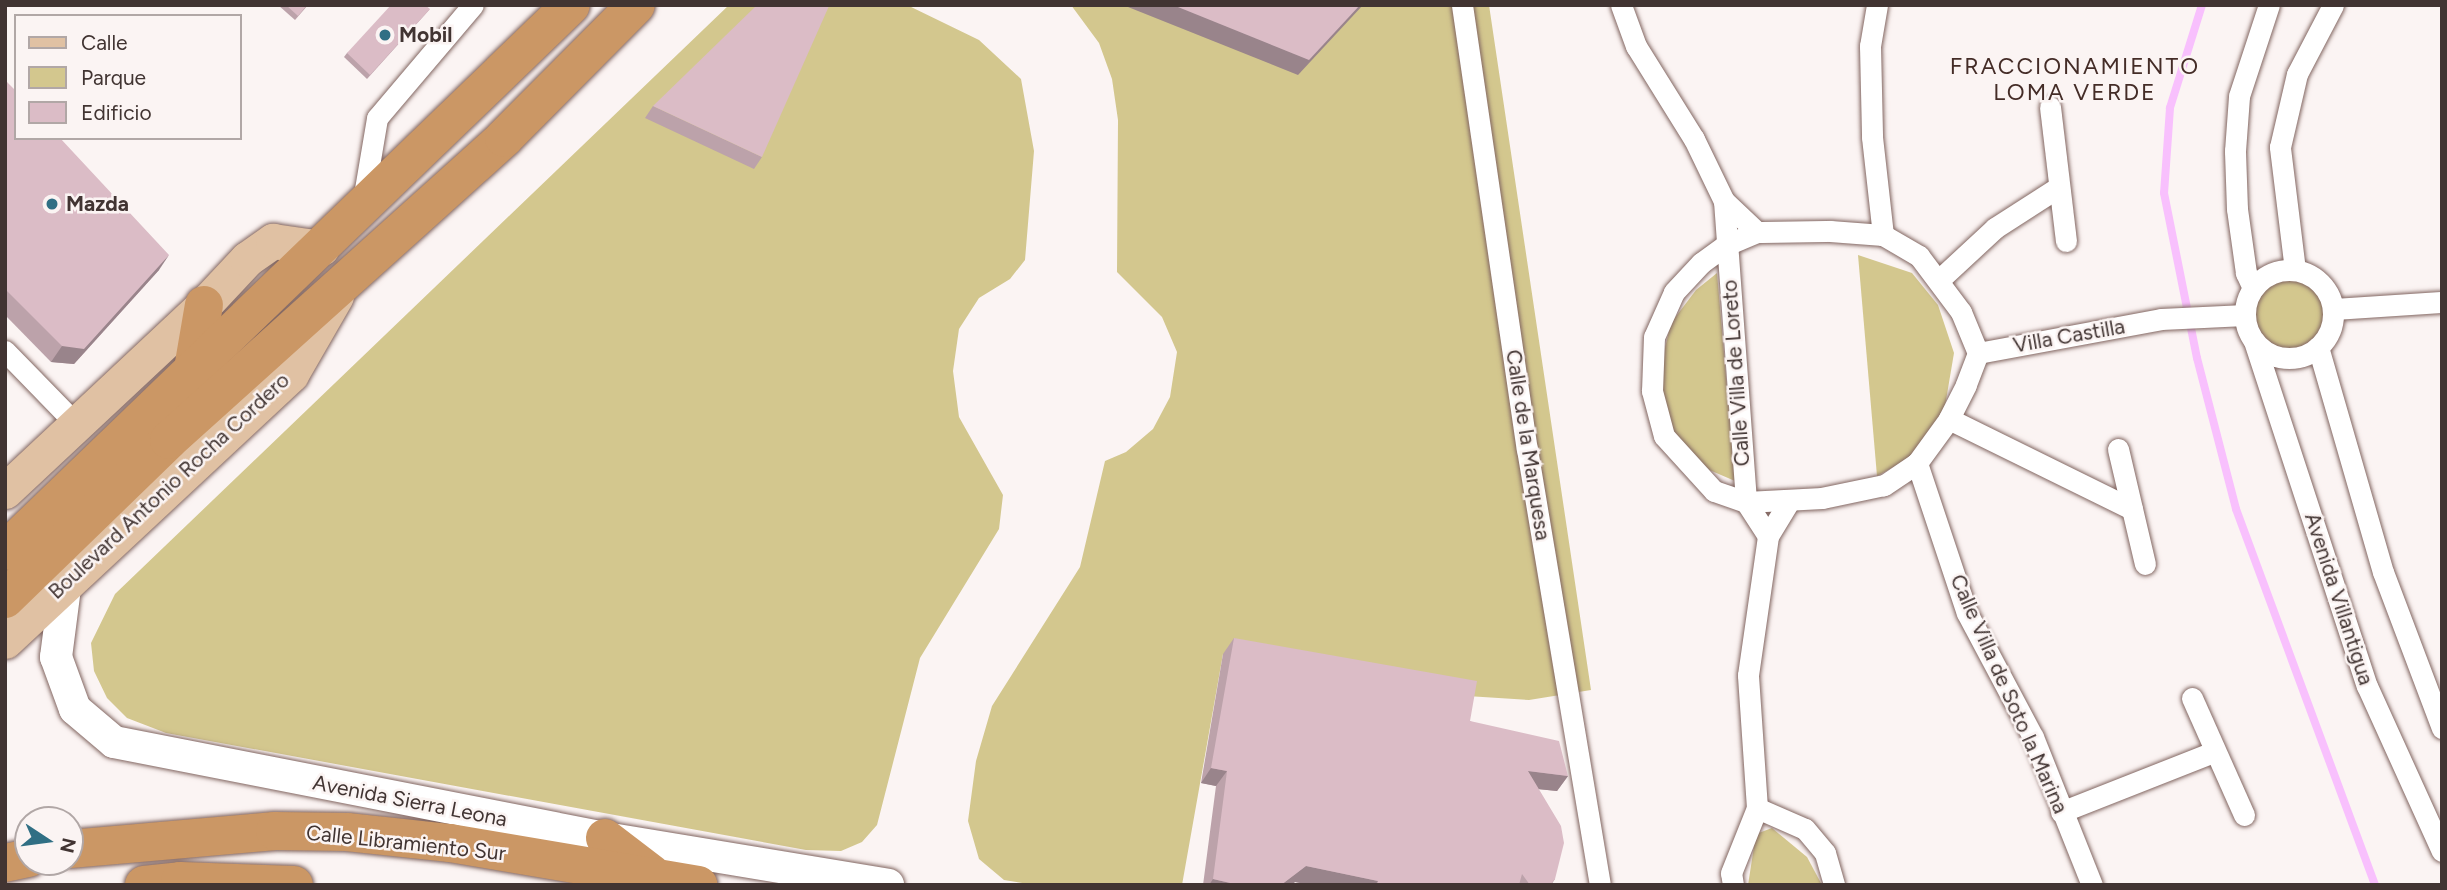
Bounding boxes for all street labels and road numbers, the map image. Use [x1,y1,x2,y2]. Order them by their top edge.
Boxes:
street label: Calle Villa de Loreto [1717,279,1755,467]
street label: Villa Castilla [2011,314,2127,358]
street label: Calle de la Marquesa [1500,348,1556,542]
street label: Boulevard Antonio Rocha Cordero [43,368,295,604]
street label: Avenida Villantigua [2299,510,2379,688]
street label: Calle Villa de Soto la Marina [1945,571,2073,817]
street label: Avenida Sierra Leona [311,770,509,832]
street label: Calle Libramiento Sur [305,820,507,866]

